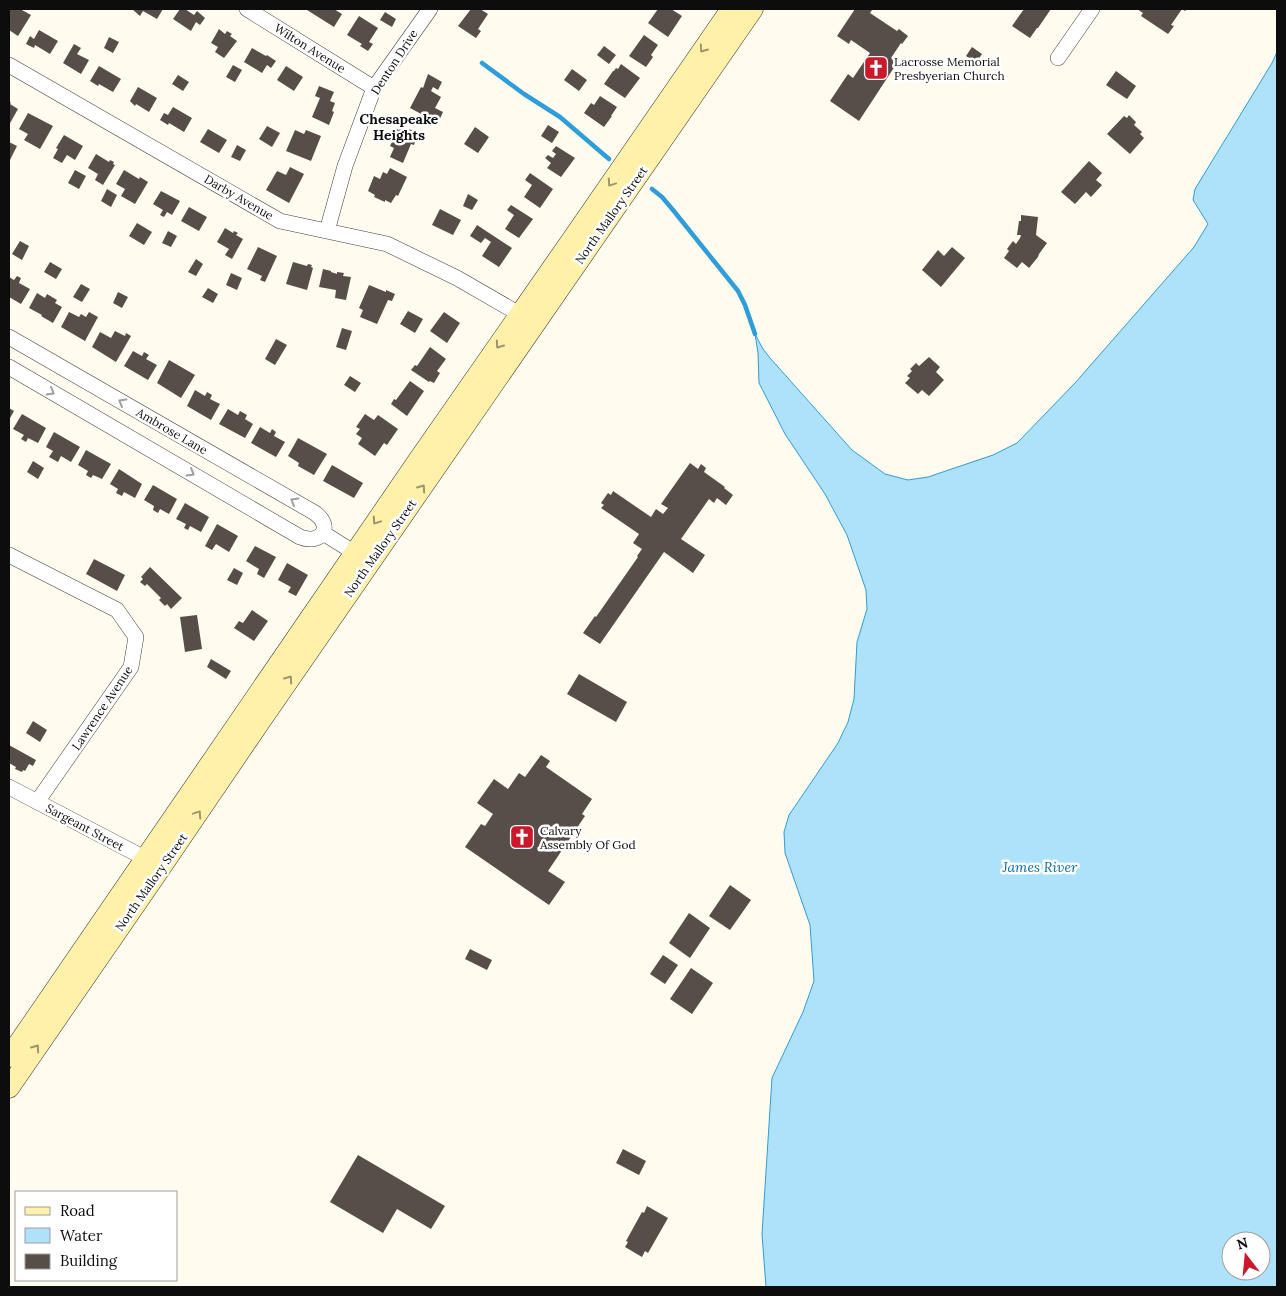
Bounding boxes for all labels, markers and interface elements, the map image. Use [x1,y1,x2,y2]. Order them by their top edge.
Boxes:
street label: Wilton Avenue [272,20,349,76]
street label: Denton Drive [367,26,421,97]
one-way arrow [700,43,709,52]
place label: Lacrosse Memorial Presbyerian Church [894,54,1005,83]
church icon: Lacrosse Memorial Presbyerian Church [863,55,889,81]
district label: Chesapeake Heights [360,110,439,144]
street label: North Mallory Street [572,163,651,267]
street label: Darby Avenue [202,171,277,223]
one-way arrow [608,177,617,186]
one-way arrow [496,339,504,348]
one-way arrow [45,385,54,395]
one-way arrow [119,398,128,408]
street label: Ambrose Lane [133,404,211,458]
one-way arrow [186,467,195,477]
one-way arrow [416,484,425,494]
street label: North Mallory Street [341,496,420,600]
one-way arrow [290,497,299,507]
one-way arrow [373,516,382,525]
street label: Lawrence Avenue [68,663,136,753]
one-way arrow [283,675,293,684]
street label: Sargeant Street [43,800,127,854]
one-way arrow [192,810,201,819]
place label: Calvary Assembly Of God [539,823,636,852]
church icon: Calvary Assembly Of God [509,824,535,850]
street label: North Mallory Street [112,830,191,934]
water label: James River [1002,858,1078,876]
one-way arrow [30,1045,39,1054]
legend [15,1191,178,1281]
text: Road [60,1201,95,1220]
text: Water [60,1226,103,1245]
north arrow [1221,1231,1271,1281]
text: N [1235,1233,1250,1254]
text: Building [60,1251,118,1270]

